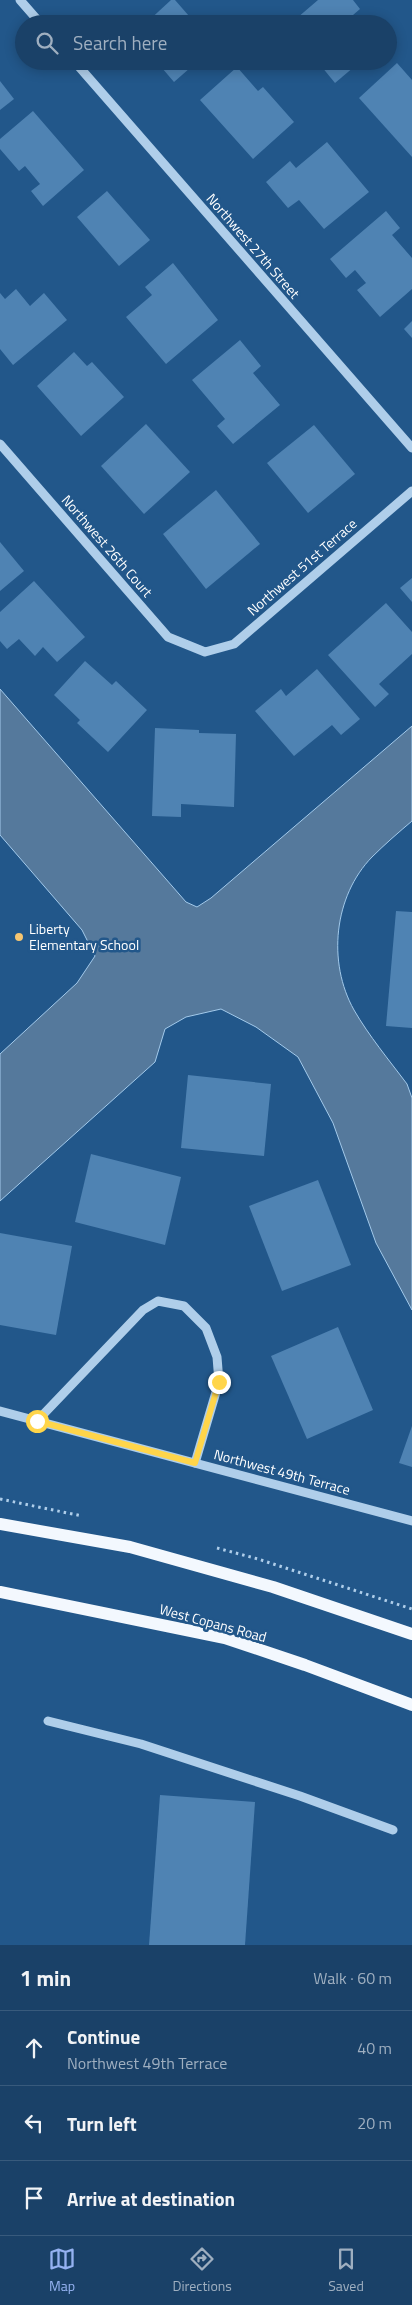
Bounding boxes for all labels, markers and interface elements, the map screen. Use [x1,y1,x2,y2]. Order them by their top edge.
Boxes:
search box [15,15,397,70]
text: Search here [73,28,167,57]
icon: search [33,29,61,57]
street label: Northwest 27th Street [202,188,305,303]
street label: Northwest 26th Court [57,490,158,601]
street label: Northwest 51st Terrace [242,513,361,620]
place label: Liberty Elementary School [29,918,139,955]
marker: Liberty Elementary School [13,931,25,943]
route end [208,1371,231,1394]
route start [26,1410,49,1433]
street label: Northwest 49th Terrace [212,1443,353,1500]
street label: West Copans Road [157,1598,269,1647]
text: 1 min [20,1962,71,1994]
text: Walk · 60 m [313,1966,392,1990]
text: Continue [67,2022,140,2051]
icon: ahead [20,2034,48,2062]
text: 40 m [357,2036,392,2060]
text: Northwest 49th Terrace [67,2051,227,2075]
icon: left [20,2109,48,2137]
text: Turn left [67,2109,137,2138]
text: 20 m [357,2111,392,2135]
icon: arrive [20,2184,48,2212]
text: Arrive at destination [67,2184,235,2213]
tab: Map [48,2245,76,2296]
tab: Directions [172,2245,232,2296]
tab: Saved [328,2245,364,2296]

